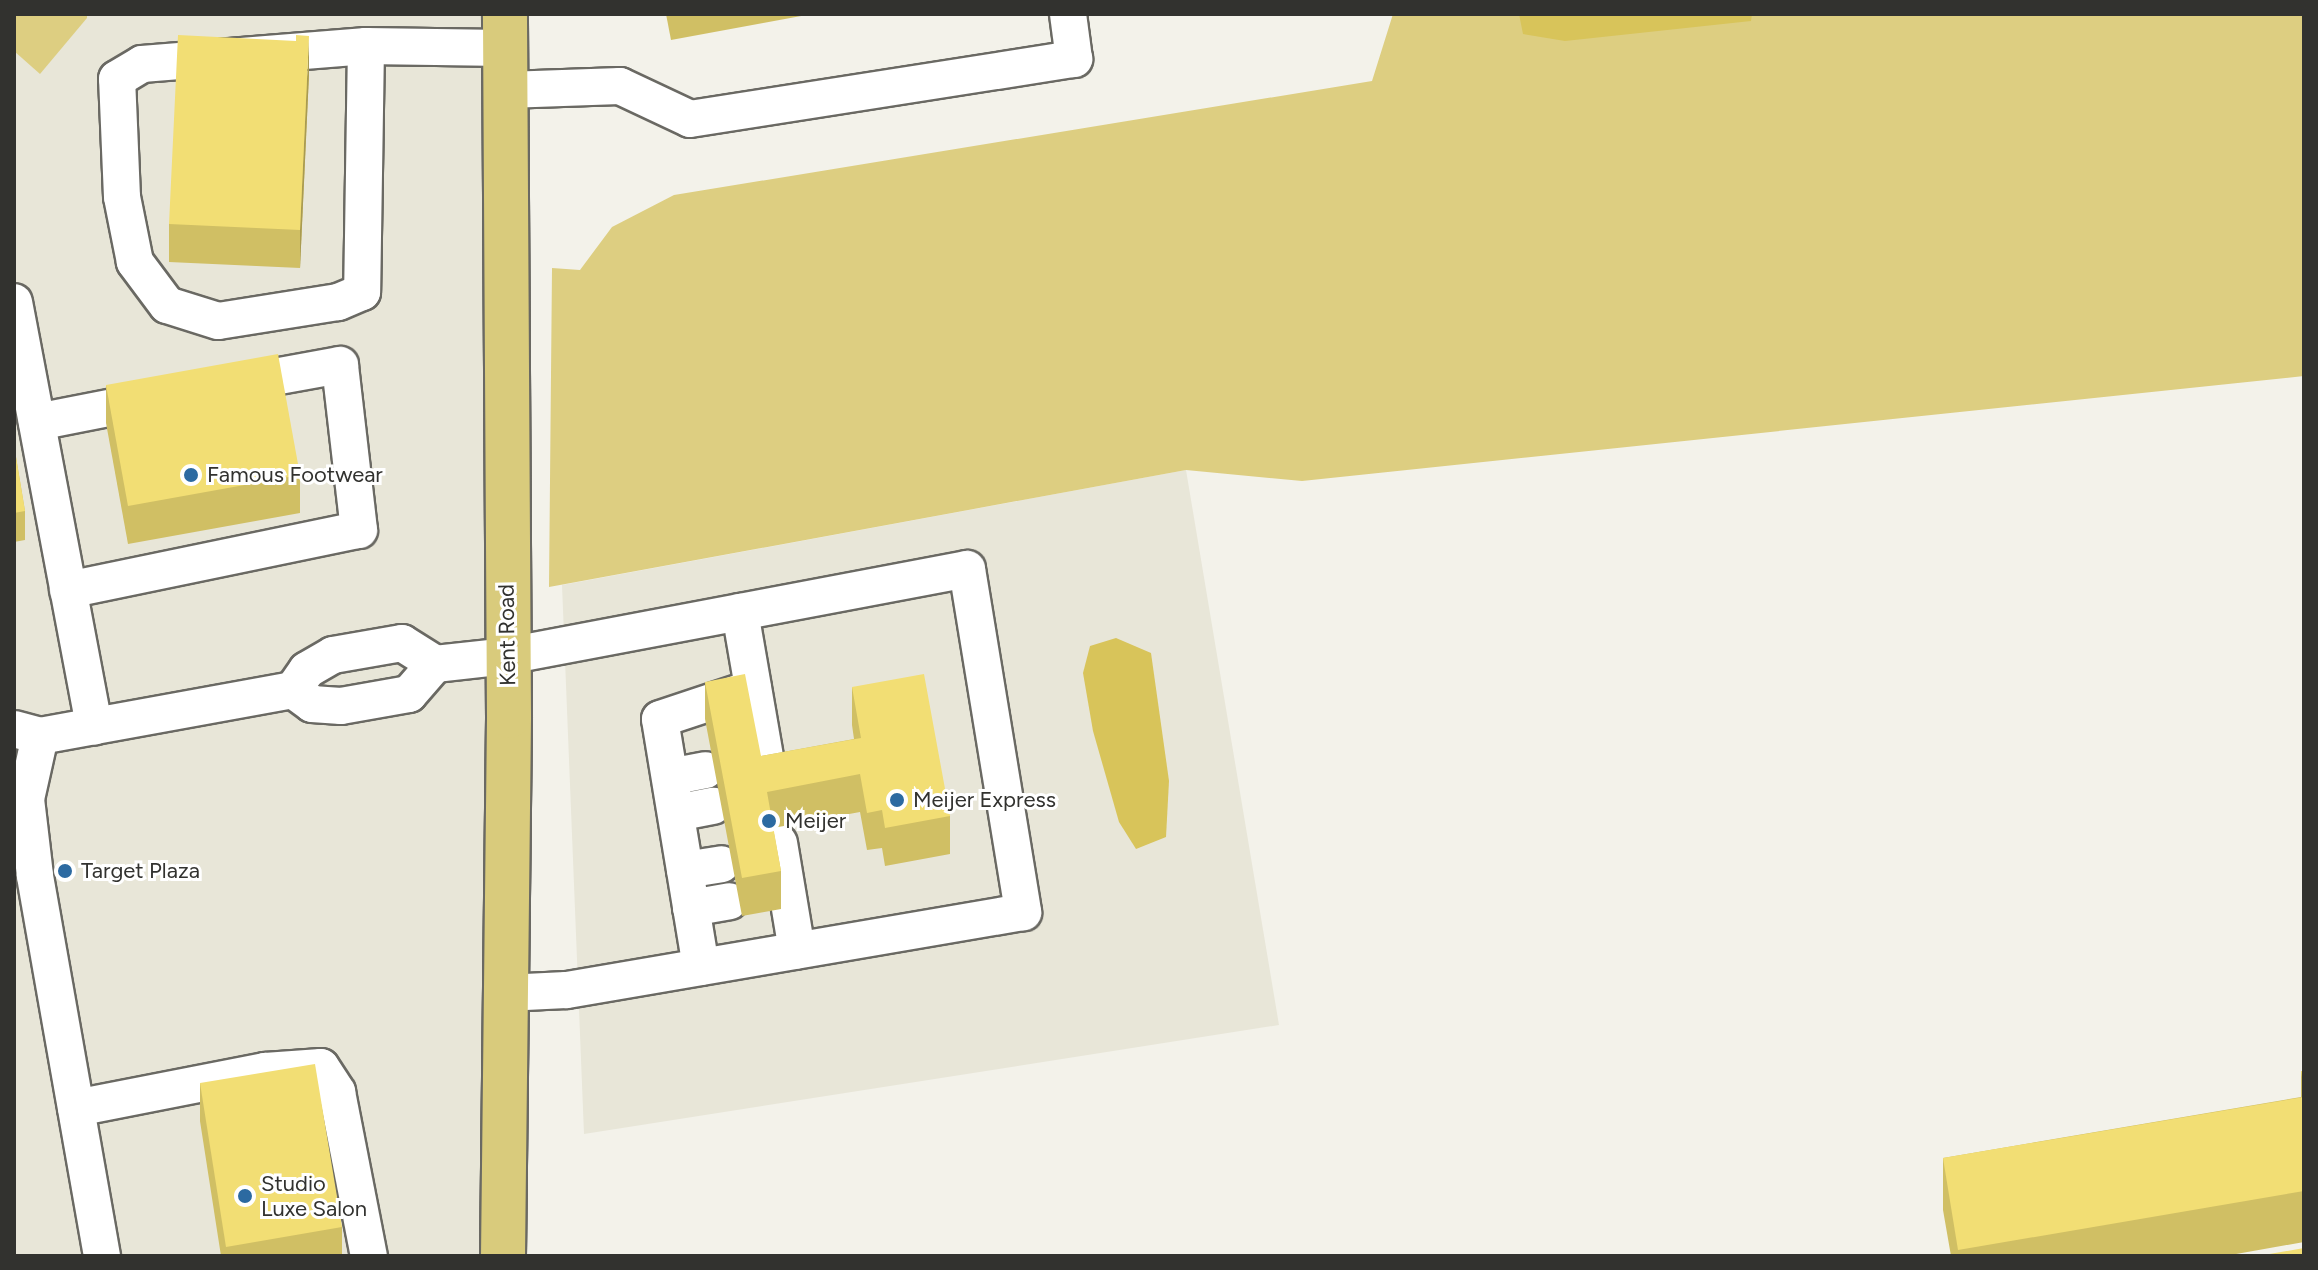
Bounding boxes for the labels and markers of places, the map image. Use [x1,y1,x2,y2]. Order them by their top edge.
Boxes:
place label: Famous Footwear [207,462,383,488]
marker: Famous Footwear [182,466,200,484]
place label: Meijer Express [913,787,1056,813]
marker: Meijer Express [888,791,906,809]
place label: Meijer [785,808,846,834]
marker: Meijer [760,812,778,830]
place label: Target Plaza [81,858,200,884]
marker: Target Plaza [56,862,74,880]
place label: Studio Luxe Salon [261,1170,367,1222]
marker: Studio Luxe Salon [236,1187,254,1205]

